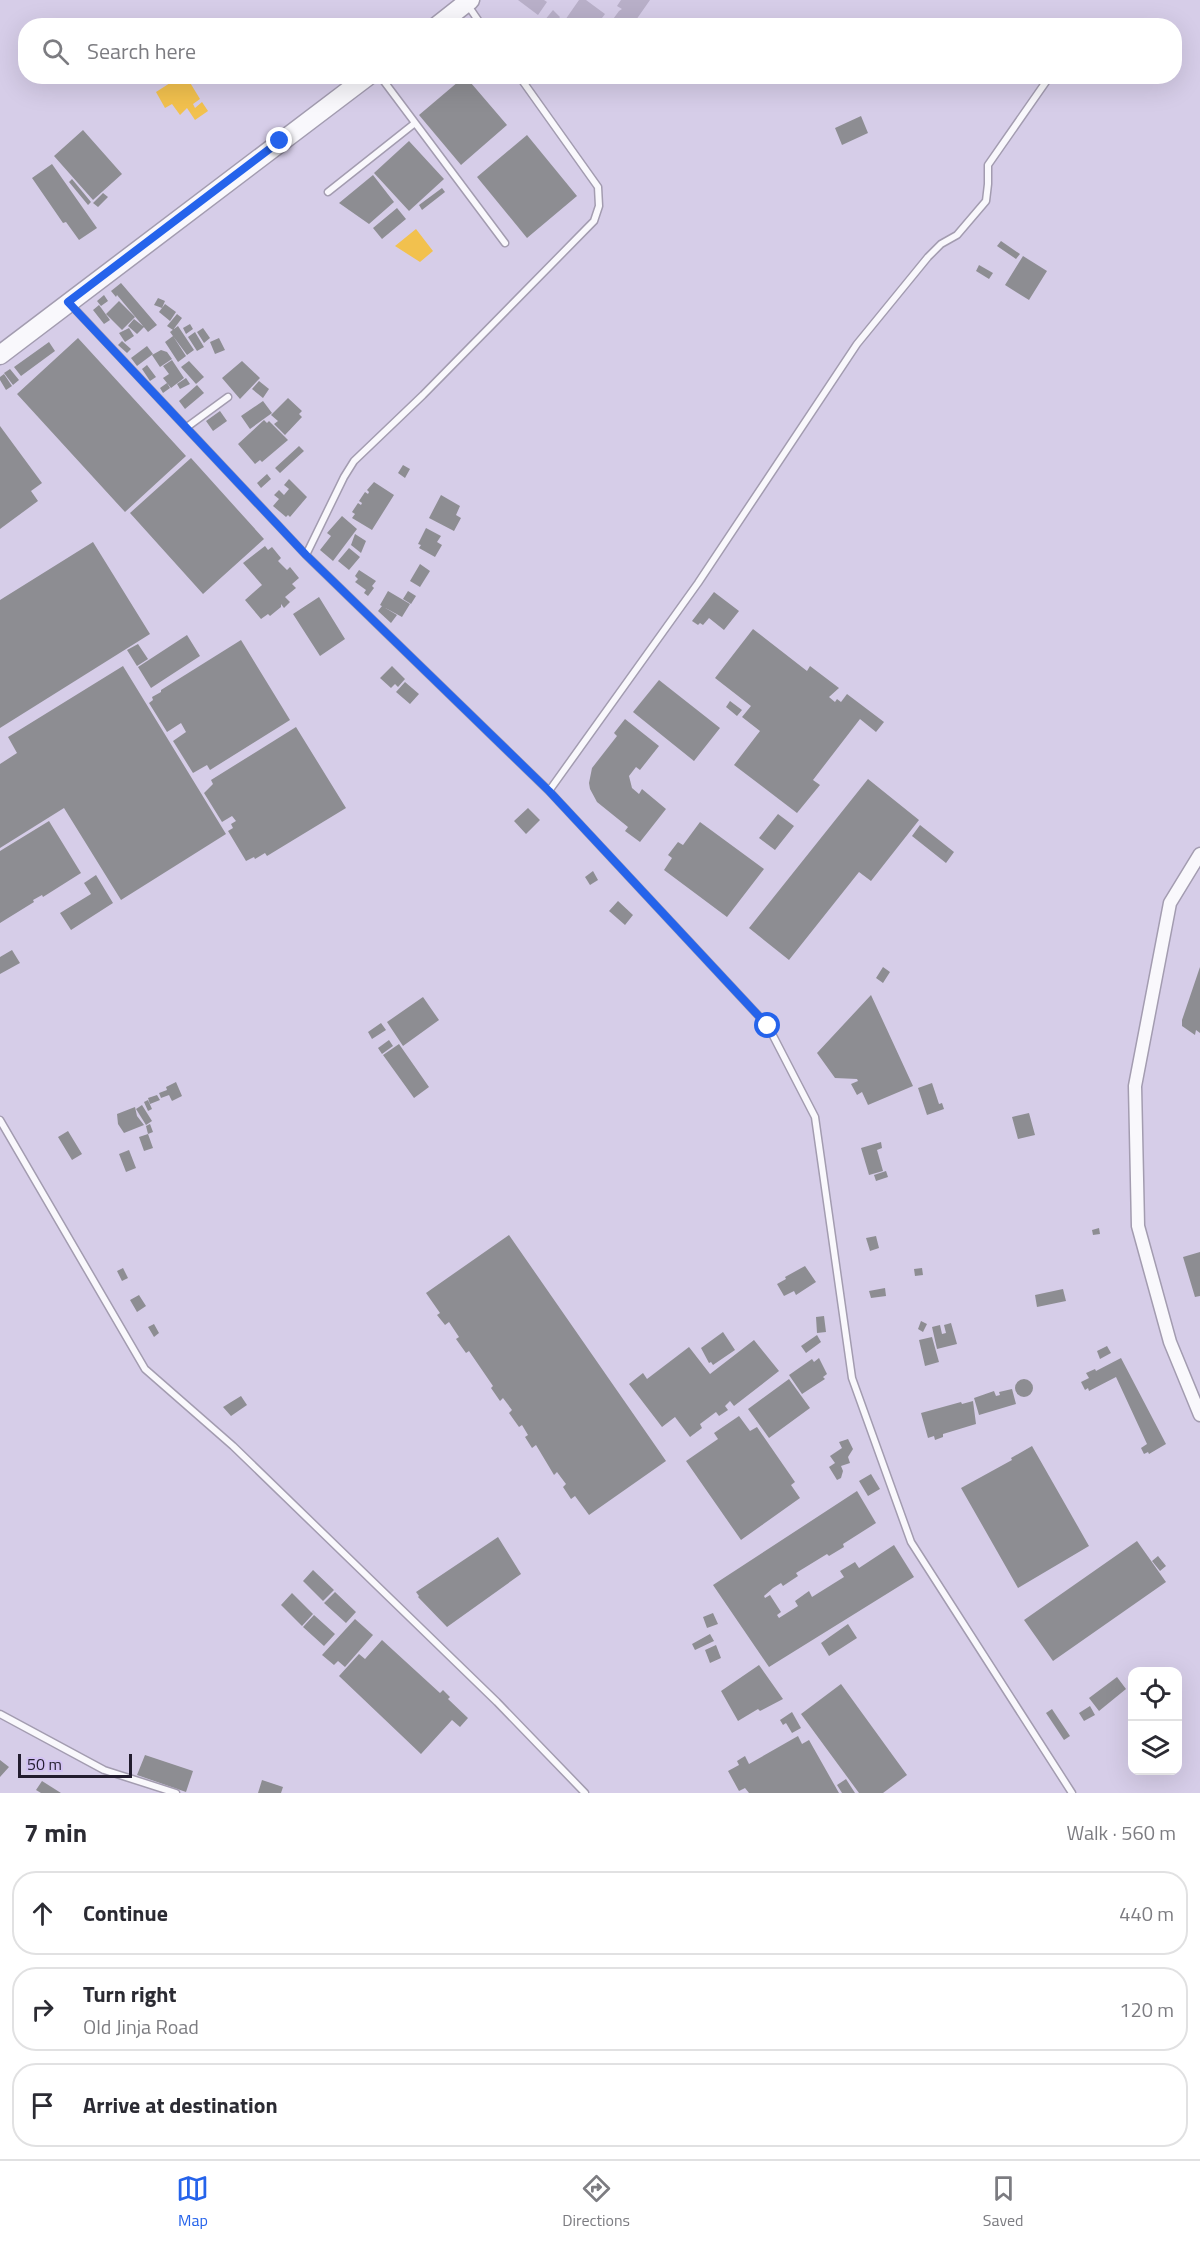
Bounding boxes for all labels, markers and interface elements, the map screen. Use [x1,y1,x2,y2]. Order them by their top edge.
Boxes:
search box [18,18,1182,84]
text: Search here [87,34,196,68]
icon: search [39,35,72,68]
route end [266,127,292,153]
route start [754,1012,780,1038]
map controls [1128,1667,1182,1775]
button: locate [1128,1667,1182,1721]
button: layers [1128,1721,1182,1775]
scale bar [18,1751,132,1778]
text: 50 m [27,1752,62,1776]
text: 7 min [24,1813,87,1852]
text: Walk · 560 m [1067,1817,1176,1848]
text: Continue [83,1896,168,1930]
icon: ahead [26,1897,59,1930]
text: 440 m [1119,1898,1174,1929]
text: Turn right [83,1977,177,2011]
icon: right [26,1993,59,2026]
text: 120 m [1119,1994,1174,2025]
text: Old Jinja Road [83,2011,199,2042]
text: Arrive at destination [83,2088,278,2122]
icon: arrive [26,2089,59,2122]
tab: Map [176,2172,209,2232]
tab: Directions [562,2172,630,2232]
tab: Saved [983,2172,1024,2232]

